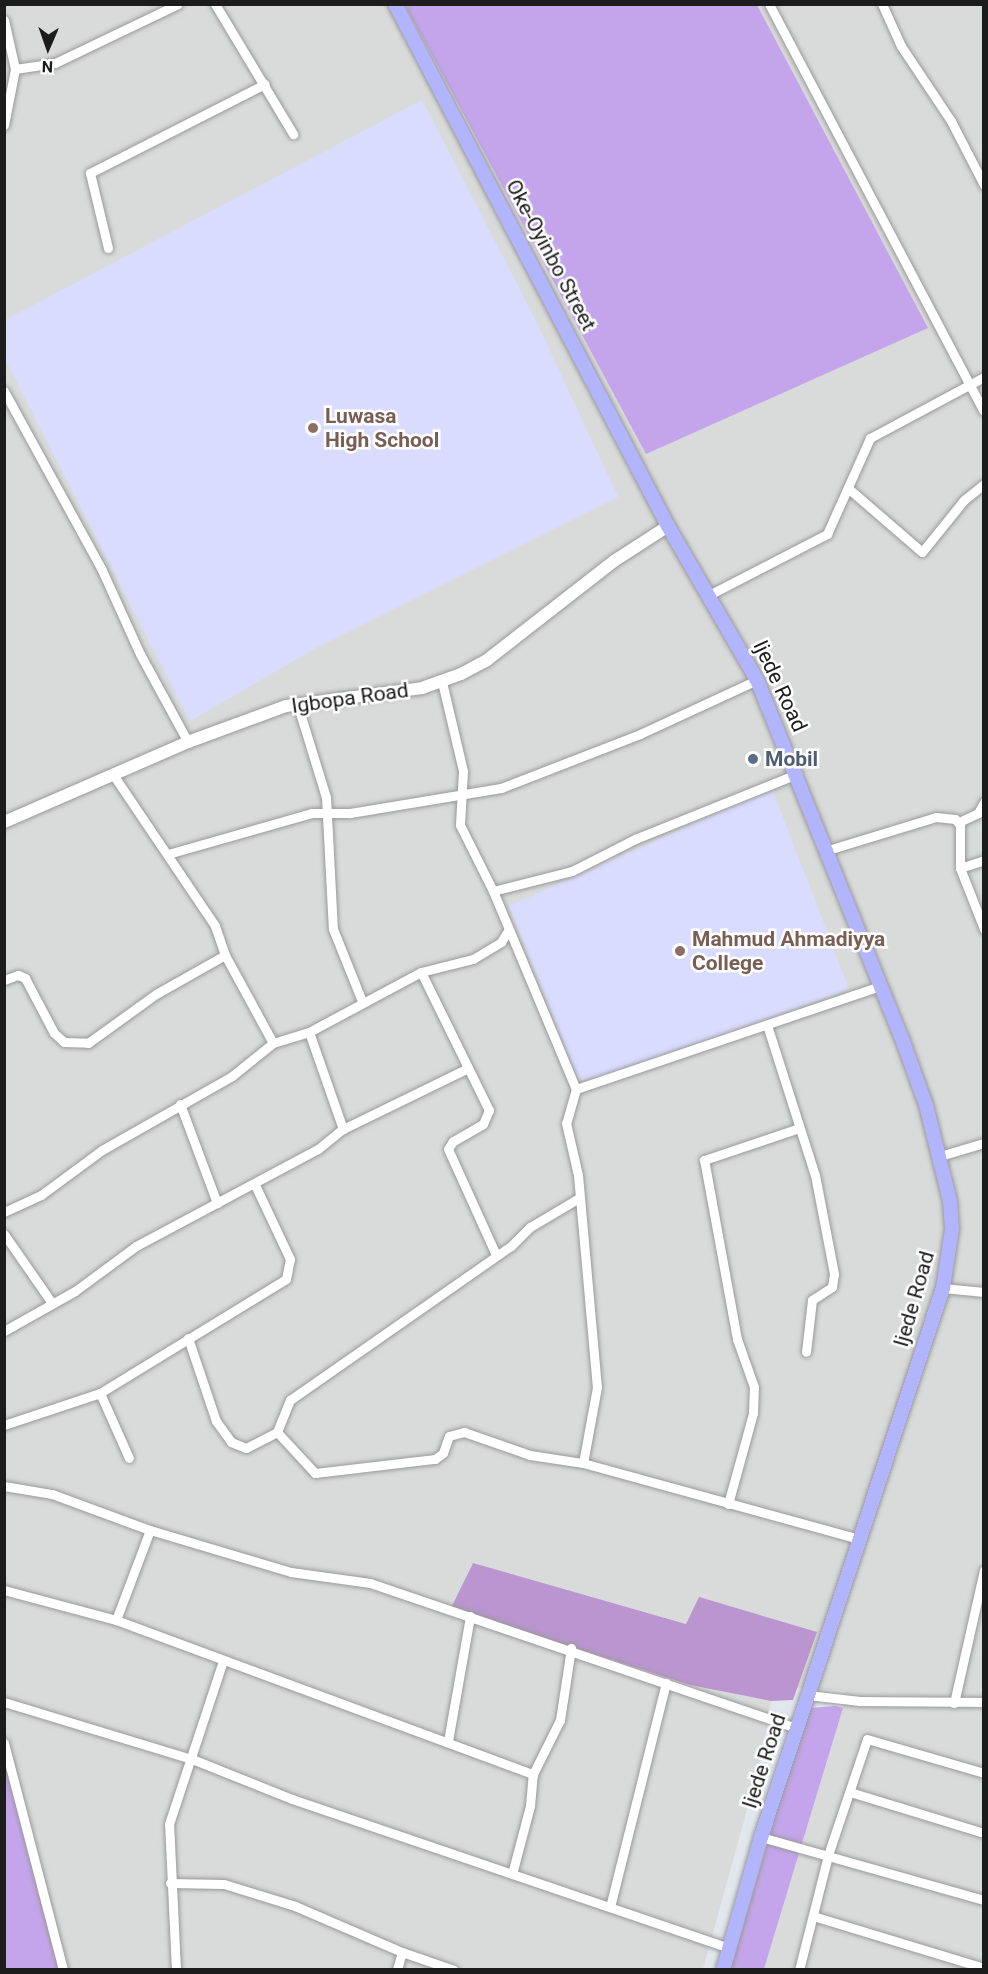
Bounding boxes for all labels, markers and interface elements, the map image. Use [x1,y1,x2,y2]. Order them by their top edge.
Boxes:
north arrow [18,18,78,78]
text: N [41,57,53,76]
street label: Oke-Oyinbo Street [501,175,601,335]
place label: Luwasa High School [325,403,439,453]
marker: Luwasa High School [306,421,320,435]
street label: Ijede Road [748,636,812,736]
street label: Igbopa Road [290,677,410,719]
place label: Mobil [765,746,818,772]
marker: Mobil [746,752,760,766]
place label: Mahmud Ahmadiyya College [692,926,885,976]
marker: Mahmud Ahmadiyya College [673,944,687,958]
street label: Ijede Road [888,1248,940,1350]
street label: Ijede Road [737,1710,791,1812]

